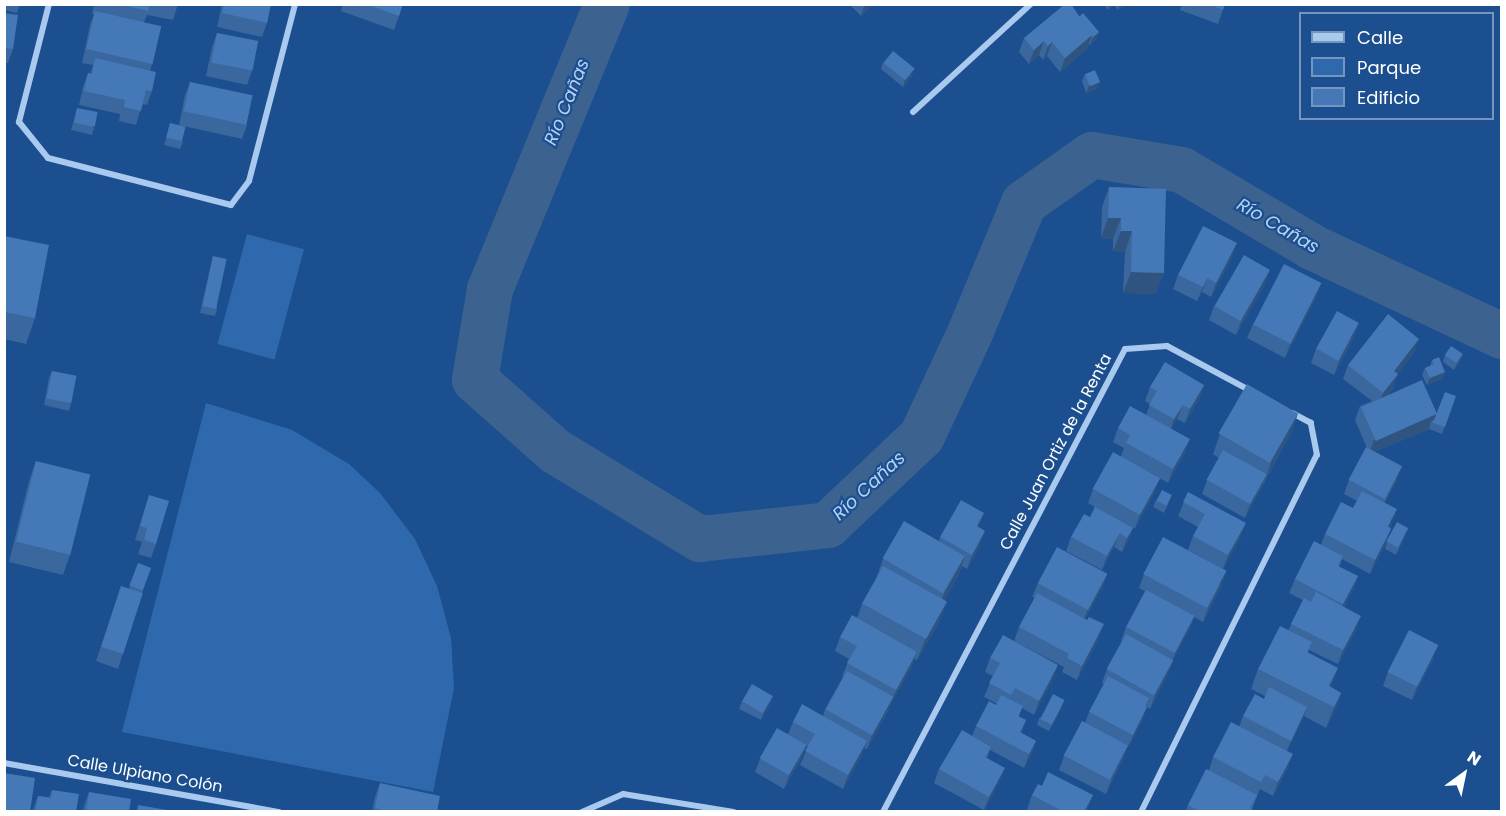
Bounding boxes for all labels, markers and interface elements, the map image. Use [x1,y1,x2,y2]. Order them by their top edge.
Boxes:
legend [1299,12,1494,120]
text: Calle [1357,25,1403,50]
text: Parque [1357,55,1421,80]
water label: Río Cañas [540,56,594,148]
text: Edificio [1357,85,1420,110]
water label: Río Cañas [1233,194,1323,258]
street label: Calle Juan Ortiz de la Renta [996,351,1116,553]
water label: Río Cañas [828,447,910,525]
north arrow [1434,744,1494,804]
text: N [1463,746,1485,771]
street label: Calle Ulpiano Colón [66,751,224,797]

